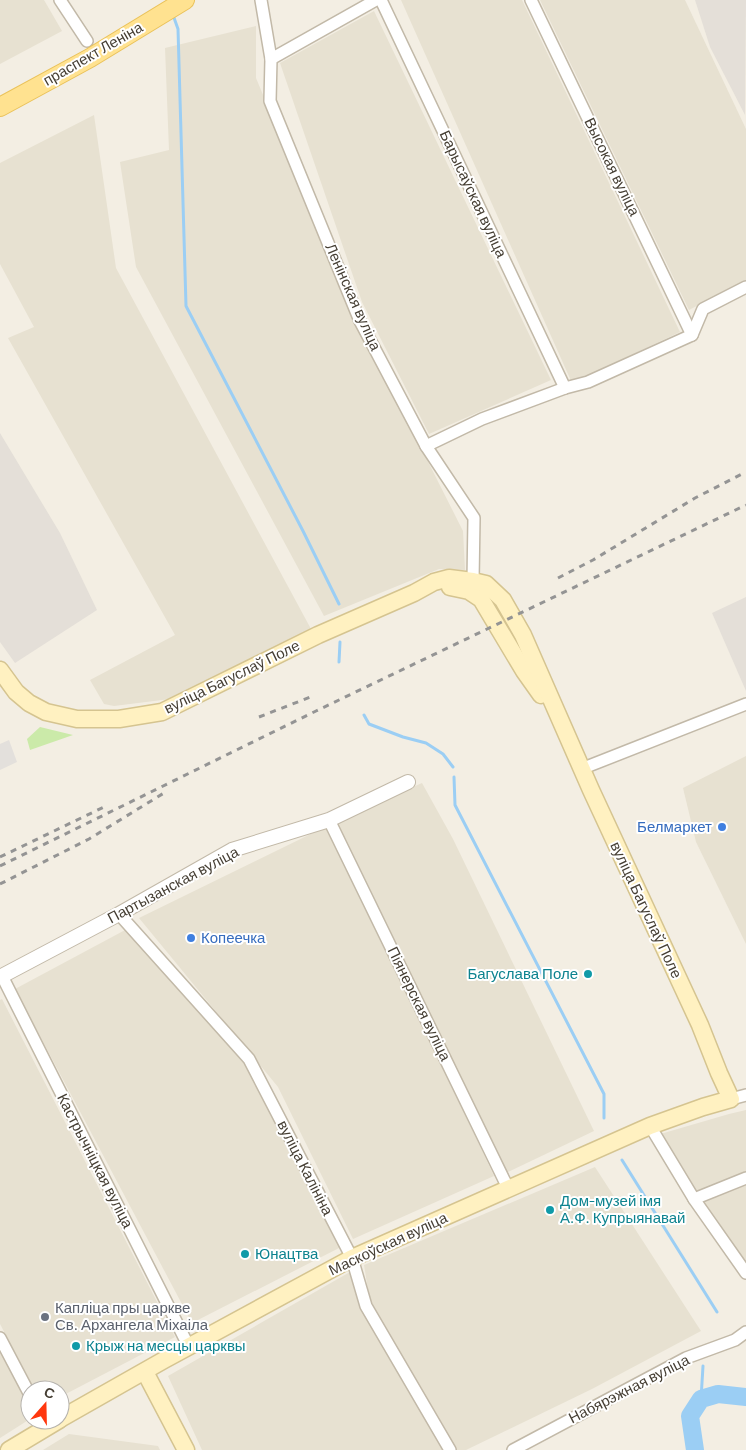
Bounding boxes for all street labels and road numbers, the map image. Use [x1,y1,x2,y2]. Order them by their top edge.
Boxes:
street label: праспект Леніна [40,17,146,89]
street label: Высокая вуліца [581,115,645,219]
street label: Барысаўская вуліца [437,127,512,261]
street label: Ленінская вуліца [322,240,386,354]
street label: вуліца Багуслаў Поле [161,635,302,717]
street label: вуліца Багуслаў Поле [607,838,687,981]
street label: Партызанская вуліца [104,842,242,926]
street label: Піянерская вуліца [384,943,456,1064]
street label: Кастрычніцкая вуліца [54,1090,138,1231]
street label: вуліца Калініна [274,1117,338,1219]
street label: Маскоўская вуліца [325,1207,450,1278]
street label: Набярэжная вуліца [565,1350,693,1426]

